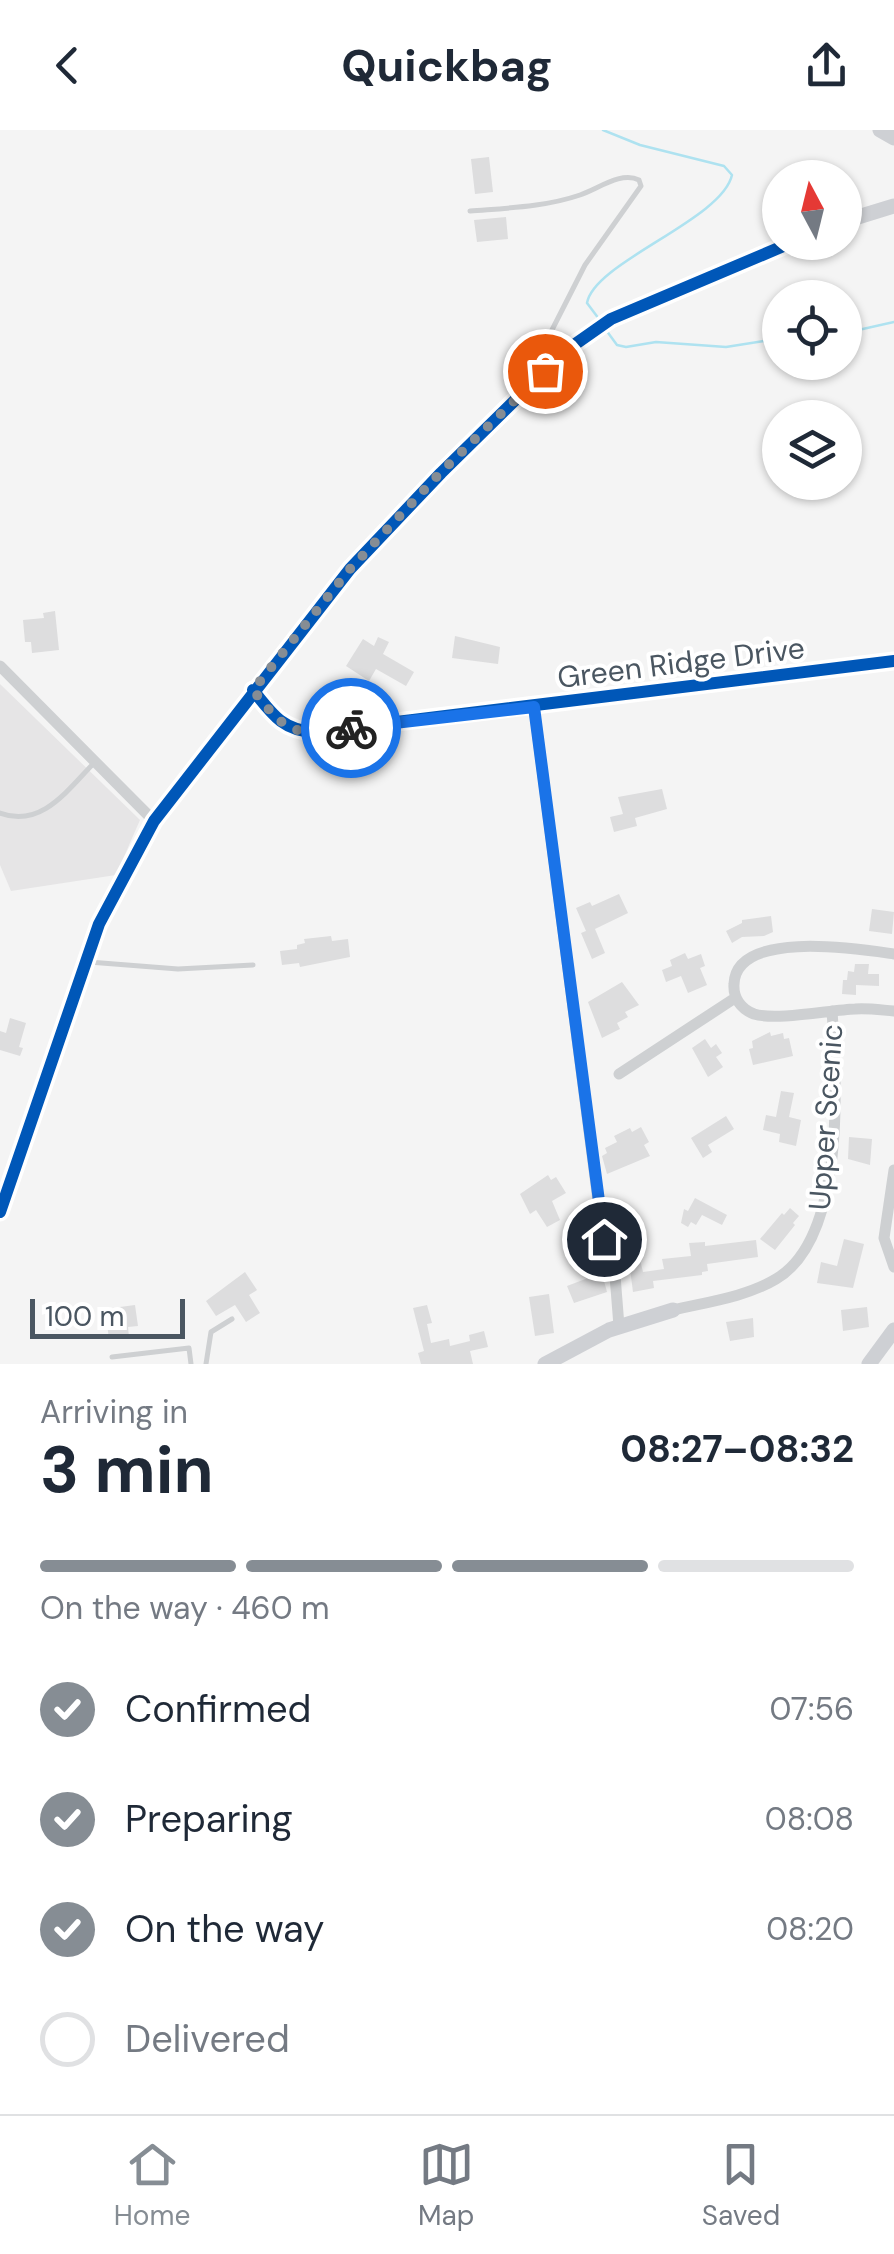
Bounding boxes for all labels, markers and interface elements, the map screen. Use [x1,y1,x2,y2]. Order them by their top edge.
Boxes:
text: Quickbag [341,36,553,95]
icon: back [40,38,95,93]
icon: share [799,38,854,93]
north arrow [762,160,862,260]
map controls [762,160,862,500]
button: locate [762,280,862,380]
pin [503,329,588,414]
icon: bag [518,344,573,399]
button: layers [762,400,862,500]
street label: Green Ridge Drive [555,628,807,697]
courier [301,678,401,778]
icon: bike [324,701,379,756]
street label: Upper Scenic [800,1023,851,1211]
pin [562,1197,647,1282]
icon: home [577,1212,632,1267]
scale bar [30,1294,185,1338]
text: 100 m [45,1298,124,1335]
text: Arriving in [40,1391,188,1433]
text: 08:27–08:32 [620,1424,854,1474]
text: 3 min [40,1428,214,1512]
text: On the way · 460 m [40,1587,330,1629]
icon: check [40,1682,95,1737]
text: Confirmed [125,1684,311,1734]
text: 07:56 [769,1688,854,1730]
icon: check [40,1792,95,1847]
text: Preparing [125,1794,293,1844]
text: 08:08 [765,1798,854,1840]
icon: check [40,1902,95,1957]
text: On the way [125,1904,324,1954]
text: 08:20 [766,1908,854,1950]
text: Delivered [125,2014,290,2064]
tab: Home [114,2137,190,2234]
tab: Map [418,2137,474,2234]
tab: Saved [702,2137,780,2234]

